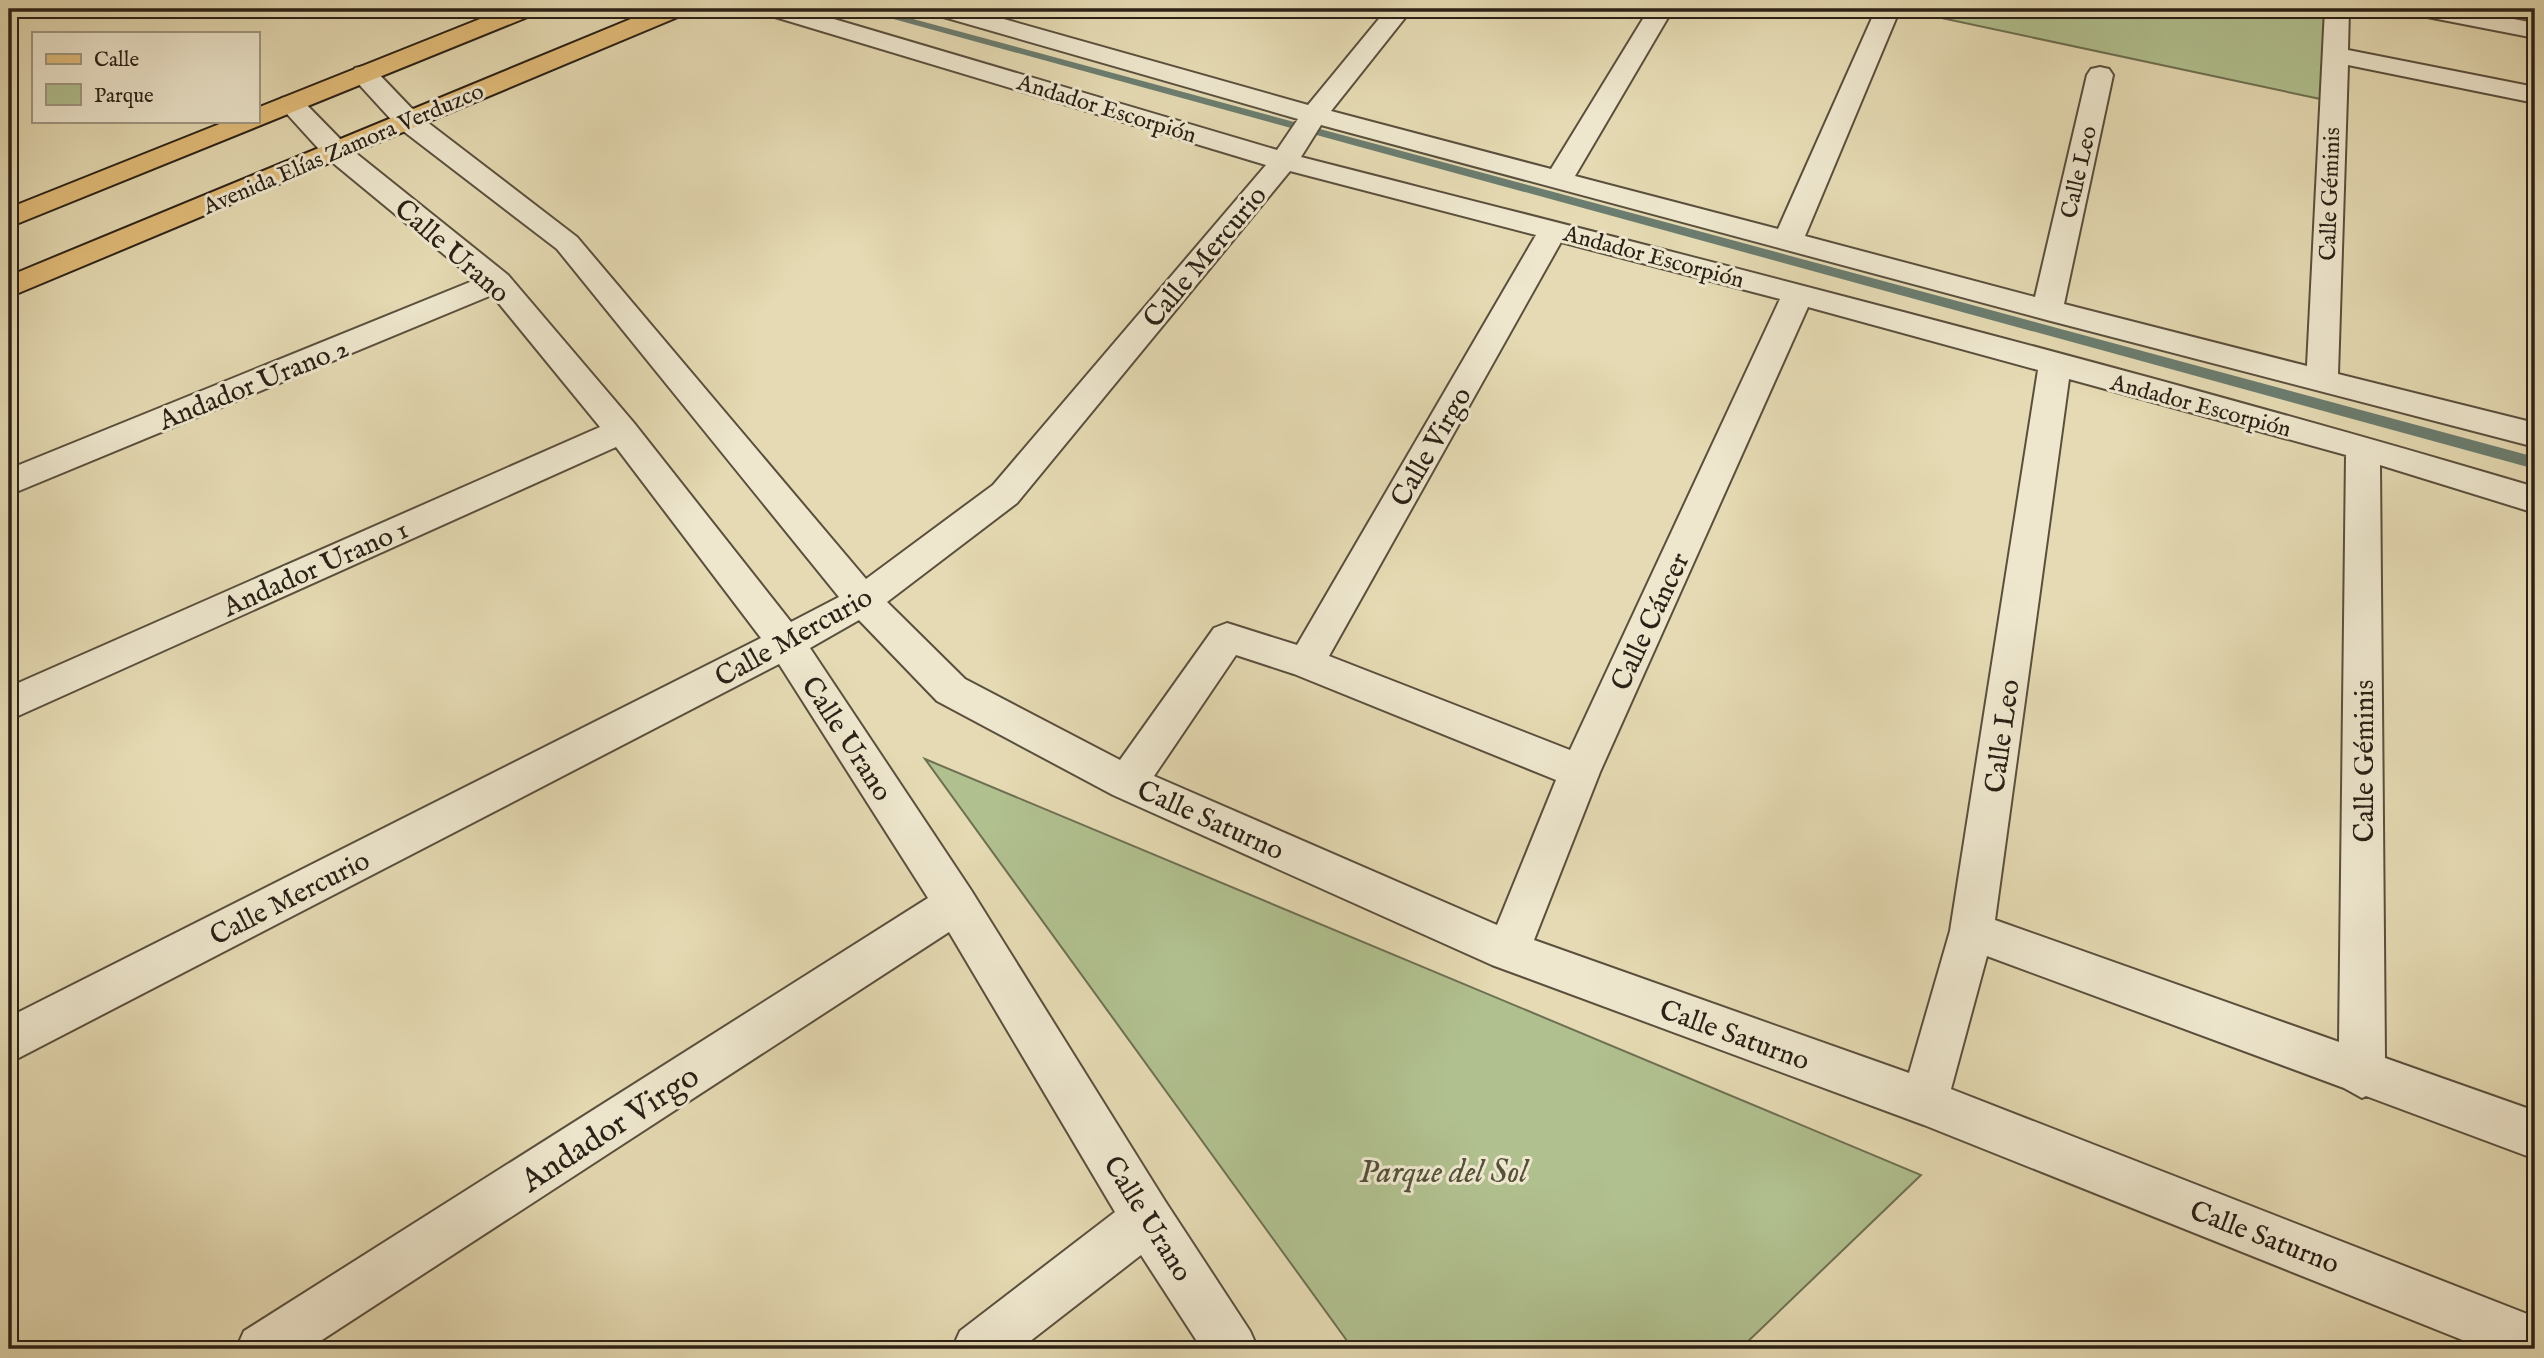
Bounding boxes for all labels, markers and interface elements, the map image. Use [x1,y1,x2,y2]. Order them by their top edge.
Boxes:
legend [32,32,259,122]
text: Calle [94,47,139,74]
street label: Andador Escorpión [1013,68,1200,150]
street label: Avenida Elías Zamora Verduzco [198,77,488,222]
text: Parque [94,83,154,110]
street label: Calle Leo [2055,123,2104,221]
street label: Calle Géminis [2314,127,2347,261]
street label: Calle Mercurio [1136,179,1275,336]
street label: Calle Urano [386,192,516,312]
street label: Andador Escorpión [1559,219,1747,295]
street label: Andador Urano 2 [153,331,354,440]
street label: Andador Escorpión [2106,368,2294,444]
street label: Calle Virgo [1384,381,1480,513]
street label: Andador Urano 1 [217,513,414,626]
street label: Calle Cáncer [1604,547,1698,697]
street label: Calle Mercurio [709,581,879,696]
street label: Calle Urano [793,670,899,808]
street label: Calle Leo [1978,677,2029,795]
street label: Calle Géminis [2348,680,2383,842]
street label: Calle Saturno [1131,773,1289,869]
street label: Calle Mercurio [204,844,376,954]
street label: Calle Saturno [1654,993,1814,1080]
street label: Andador Virgo [513,1056,708,1203]
street label: Calle Urano [1095,1150,1199,1289]
park label: Parque del Sol [1359,1152,1529,1194]
street label: Calle Saturno [2184,1194,2344,1283]

